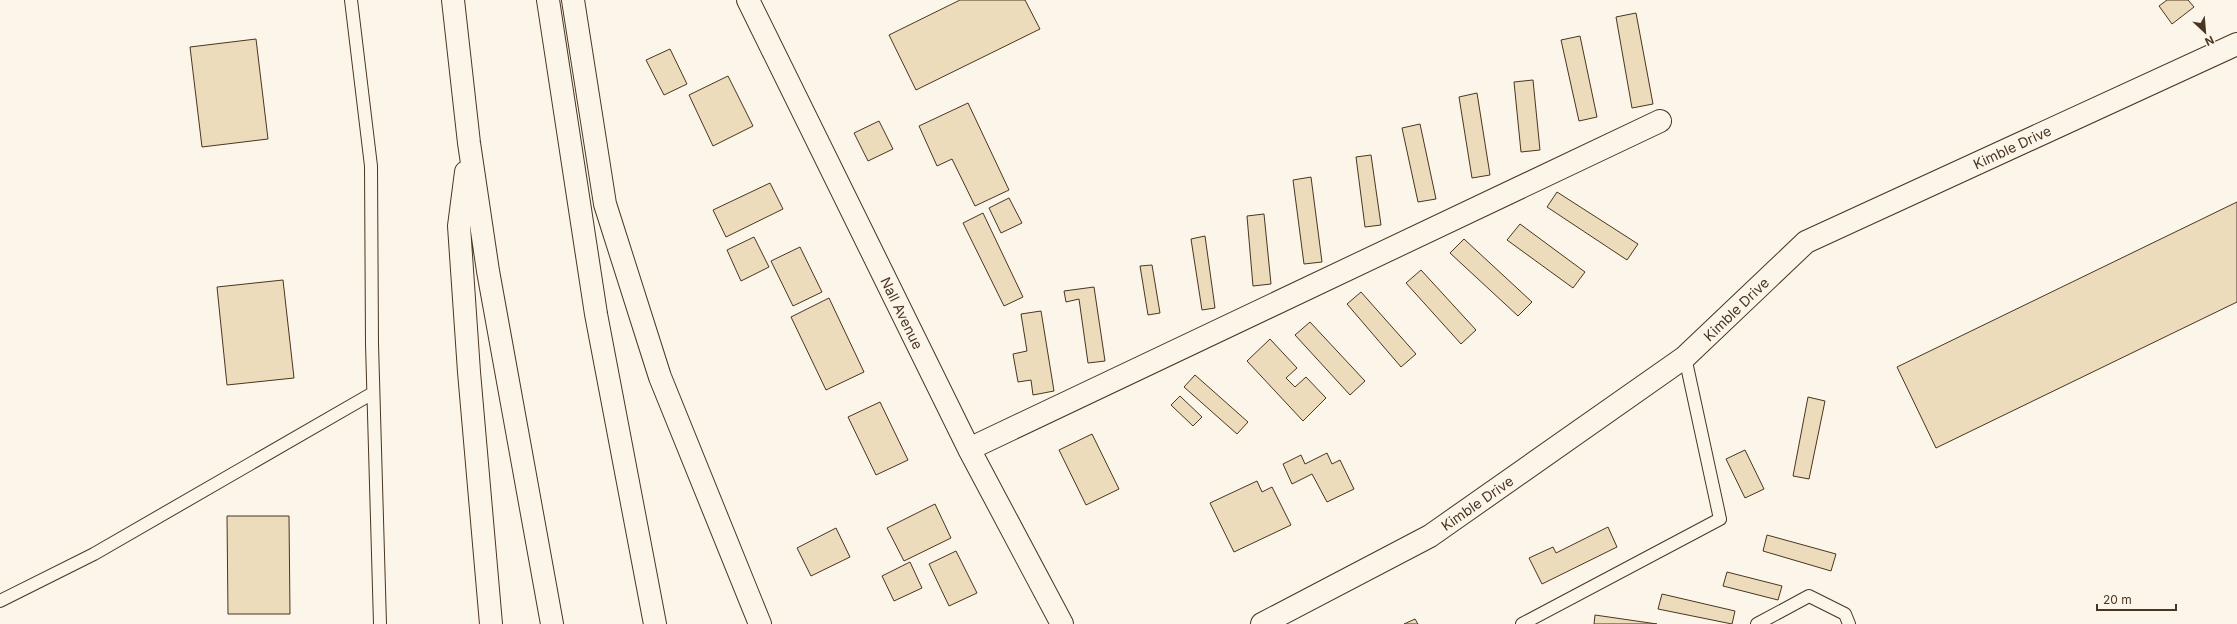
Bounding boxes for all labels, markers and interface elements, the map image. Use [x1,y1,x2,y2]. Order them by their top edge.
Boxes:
north arrow [2185,12,2225,52]
text: N [2203,33,2216,49]
street label: Kimble Drive [1970,122,2054,172]
street label: Nall Avenue [877,274,927,352]
street label: Kimble Drive [1700,274,1772,344]
street label: Kimble Drive [1438,472,1516,534]
scale bar [2097,586,2176,612]
text: 20 m [2103,592,2132,607]

